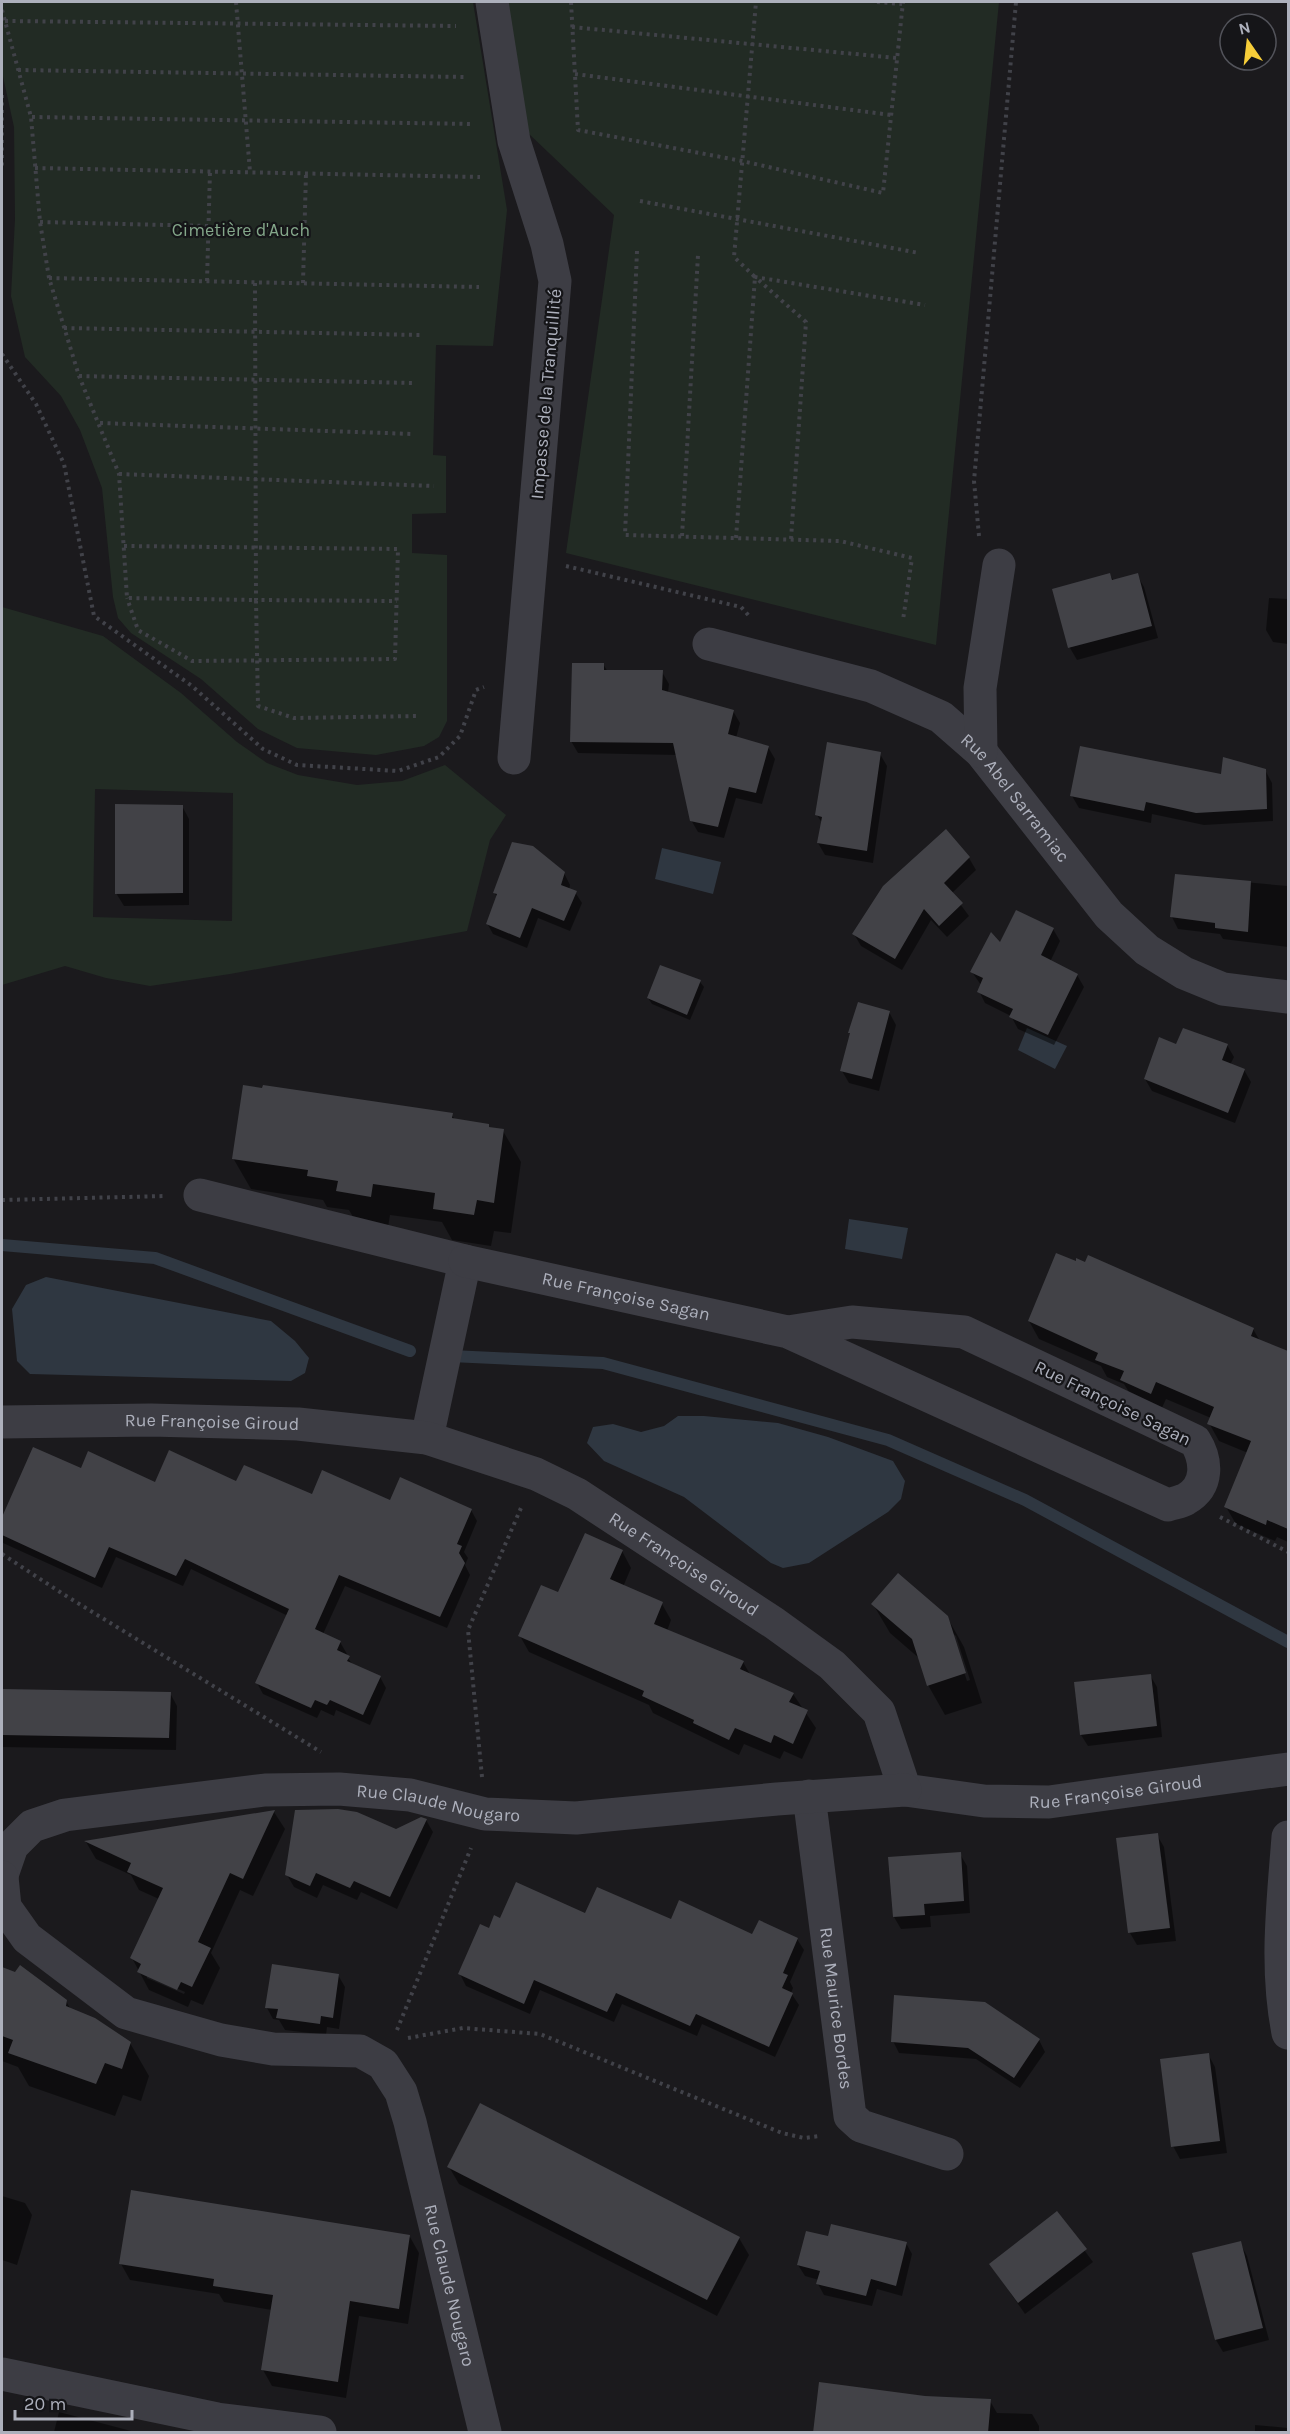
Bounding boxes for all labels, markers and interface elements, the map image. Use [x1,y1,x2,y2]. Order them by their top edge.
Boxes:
north arrow [1218,12,1278,72]
text: N [1237,17,1252,39]
park label: Cimetière d'Auch [172,219,310,241]
street label: Impasse de la Tranquillité [526,288,566,500]
street label: Rue Abel Sarramiac [956,728,1074,867]
street label: Rue Françoise Sagan [540,1267,712,1326]
street label: Rue Françoise Sagan [1031,1356,1195,1450]
street label: Rue Françoise Giroud [125,1409,300,1435]
street label: Rue Françoise Giroud [605,1507,763,1621]
street label: Rue Françoise Giroud [1029,1770,1204,1813]
street label: Rue Claude Nougaro [356,1780,521,1827]
street label: Rue Maurice Bordes [815,1926,857,2091]
street label: Rue Claude Nougaro [419,2202,480,2369]
scale bar [15,2383,132,2421]
text: 20 m [24,2393,66,2415]

